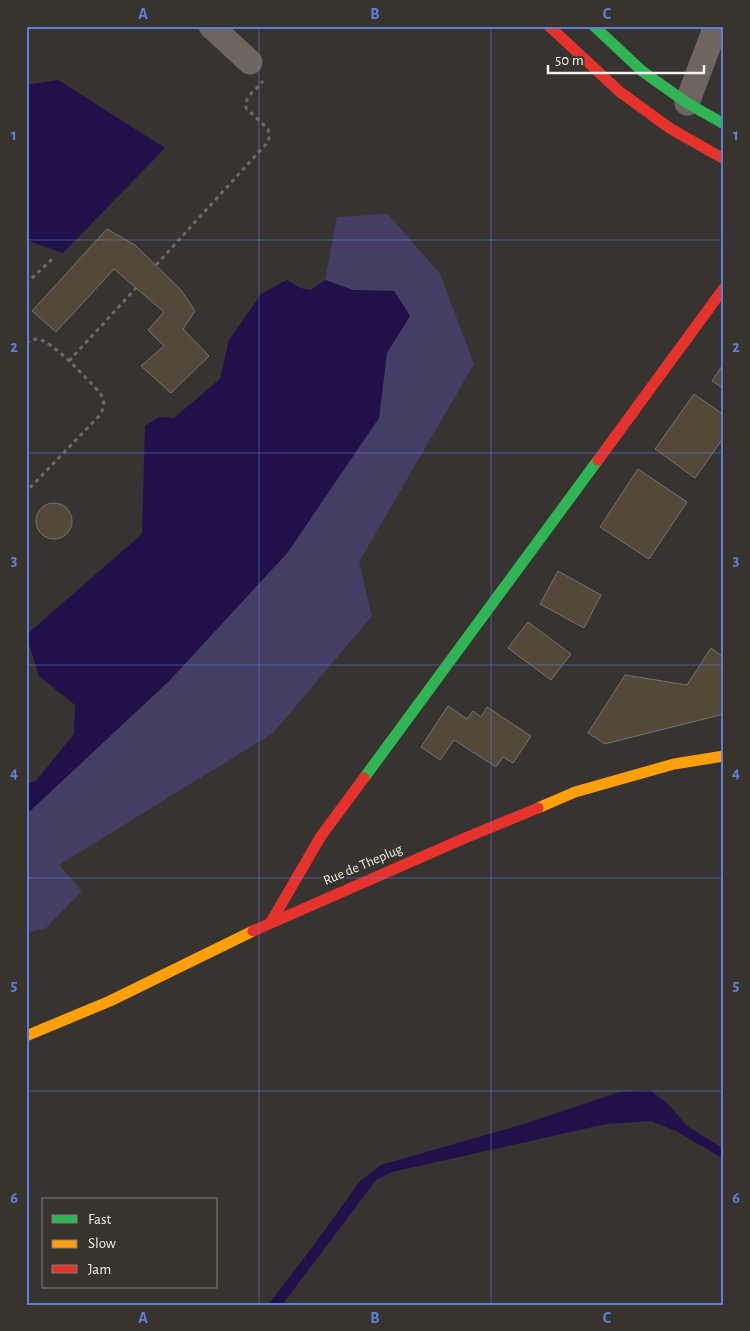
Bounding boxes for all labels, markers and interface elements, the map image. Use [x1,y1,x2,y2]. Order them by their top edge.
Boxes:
text: A [138,6,148,22]
text: B [370,6,380,22]
text: C [603,6,612,22]
scale bar [548,42,704,74]
text: 50 m [555,53,584,68]
text: 1 [11,127,17,143]
text: 1 [733,127,739,143]
text: 2 [10,339,18,355]
text: 2 [732,339,740,355]
text: 3 [11,552,18,568]
text: 3 [733,552,740,568]
text: 4 [10,765,18,781]
text: 4 [732,765,740,781]
street label: Rue de Theplug [321,842,405,888]
text: 5 [11,977,18,993]
text: 5 [733,977,740,993]
text: 6 [10,1190,18,1206]
text: 6 [732,1190,740,1206]
legend [42,1198,218,1288]
text: Fast [88,1212,112,1227]
text: Slow [88,1236,116,1251]
text: Jam [88,1262,111,1277]
text: A [138,1310,148,1326]
text: B [370,1310,380,1326]
text: C [603,1310,612,1326]

